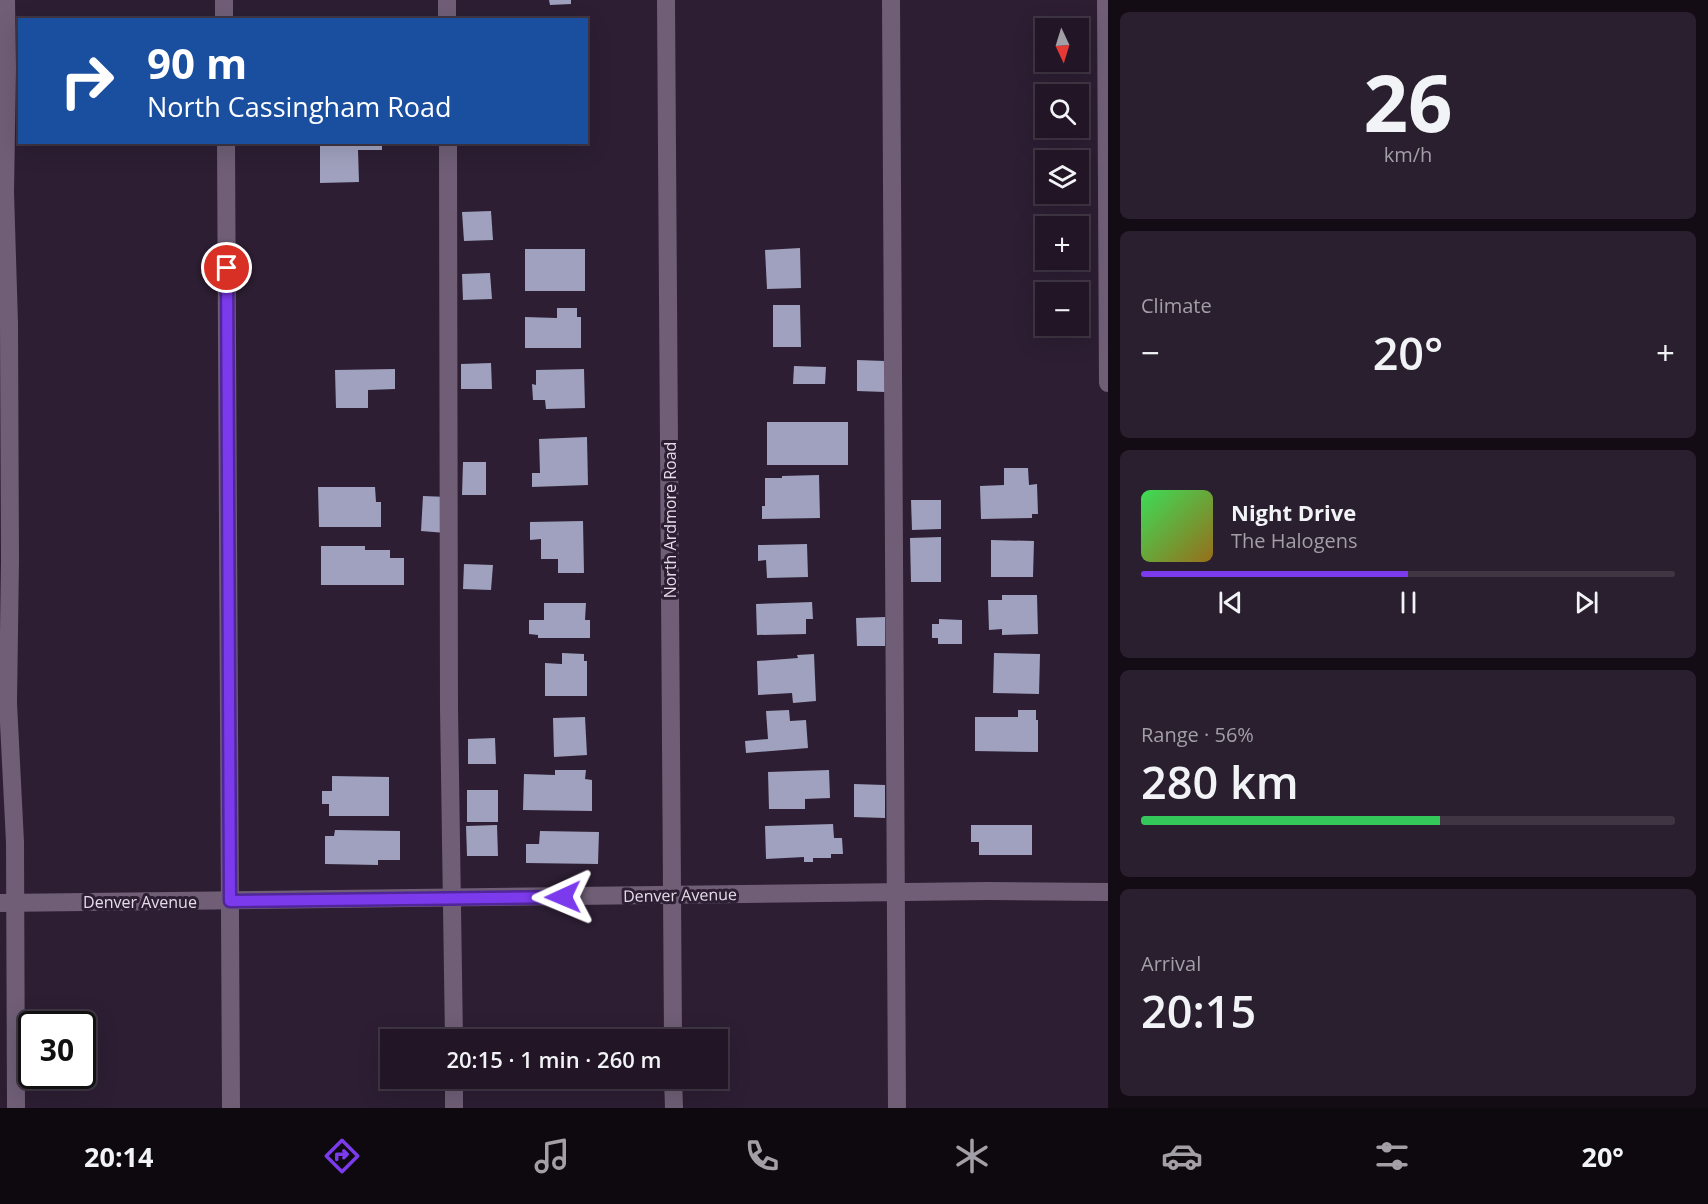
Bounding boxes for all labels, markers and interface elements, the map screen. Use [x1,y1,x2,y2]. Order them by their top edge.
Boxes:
north arrow [1035,18,1089,72]
map controls [1035,18,1089,336]
text: 90 m [147,34,247,91]
icon: right [48,42,126,120]
text: 26 [1363,49,1453,155]
button: search [1035,84,1089,138]
text: North Cassingham Road [147,88,452,125]
text: km/h [1384,141,1432,168]
button: layers [1035,150,1089,204]
button: + [1035,216,1089,270]
pin [201,242,252,293]
icon: arrive [210,251,243,284]
button: − [1035,282,1089,336]
text: Climate [1141,292,1212,319]
text: 20° [1373,322,1443,383]
text: − [1141,330,1160,375]
text: + [1656,330,1675,375]
street label: North Ardmore Road [659,442,681,598]
text: Night Drive [1231,497,1356,527]
text: The Halogens [1231,527,1358,554]
icon: previous [1214,586,1247,619]
icon: pause [1392,586,1425,619]
icon: next [1570,586,1603,619]
text: Range · 56% [1141,721,1254,748]
text: 280 km [1141,751,1299,812]
position arrow [531,865,595,929]
street label: Denver Avenue [623,883,737,907]
street label: Denver Avenue [83,891,197,913]
text: Arrival [1141,950,1201,977]
text: 20:15 [1141,980,1256,1041]
speed limit sign: 30 [18,1011,96,1089]
text: 20:15 · 1 min · 260 m [446,1044,662,1074]
icon: directions [321,1135,363,1177]
icon: music [531,1135,573,1177]
icon: phone [741,1135,783,1177]
icon: climate [951,1135,993,1177]
icon: car [1161,1135,1203,1177]
icon: filters [1371,1135,1413,1177]
text: 20:14 [84,1138,153,1175]
text: 20° [1581,1138,1624,1175]

